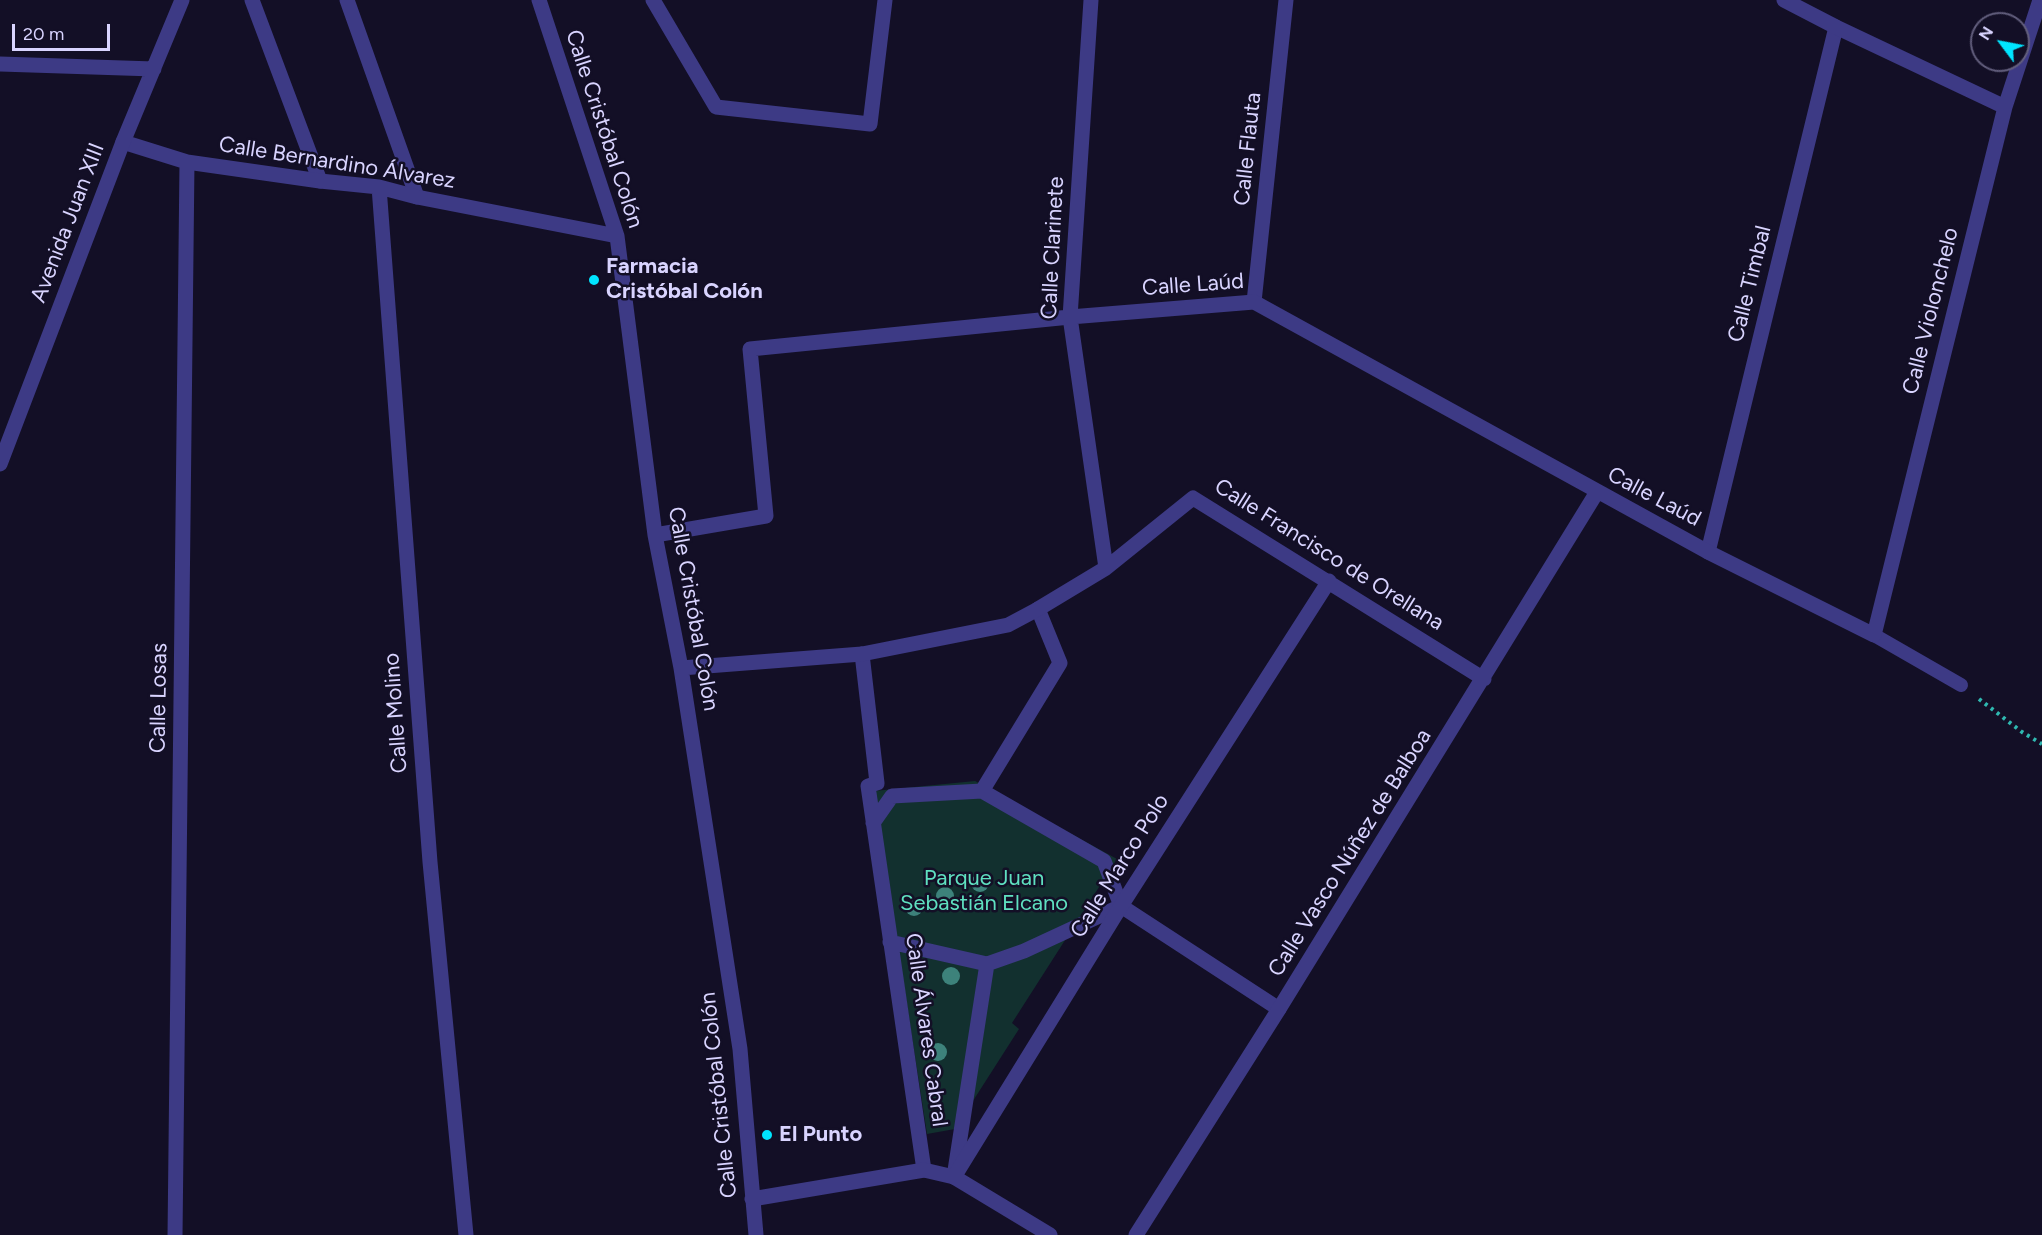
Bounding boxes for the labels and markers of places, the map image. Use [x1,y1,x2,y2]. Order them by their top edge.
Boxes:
place label: Farmacia Cristóbal Colón [606,254,763,306]
marker: Farmacia Cristóbal Colón [587,273,601,287]
place label: El Punto [779,1122,862,1148]
marker: El Punto [760,1128,774,1142]

